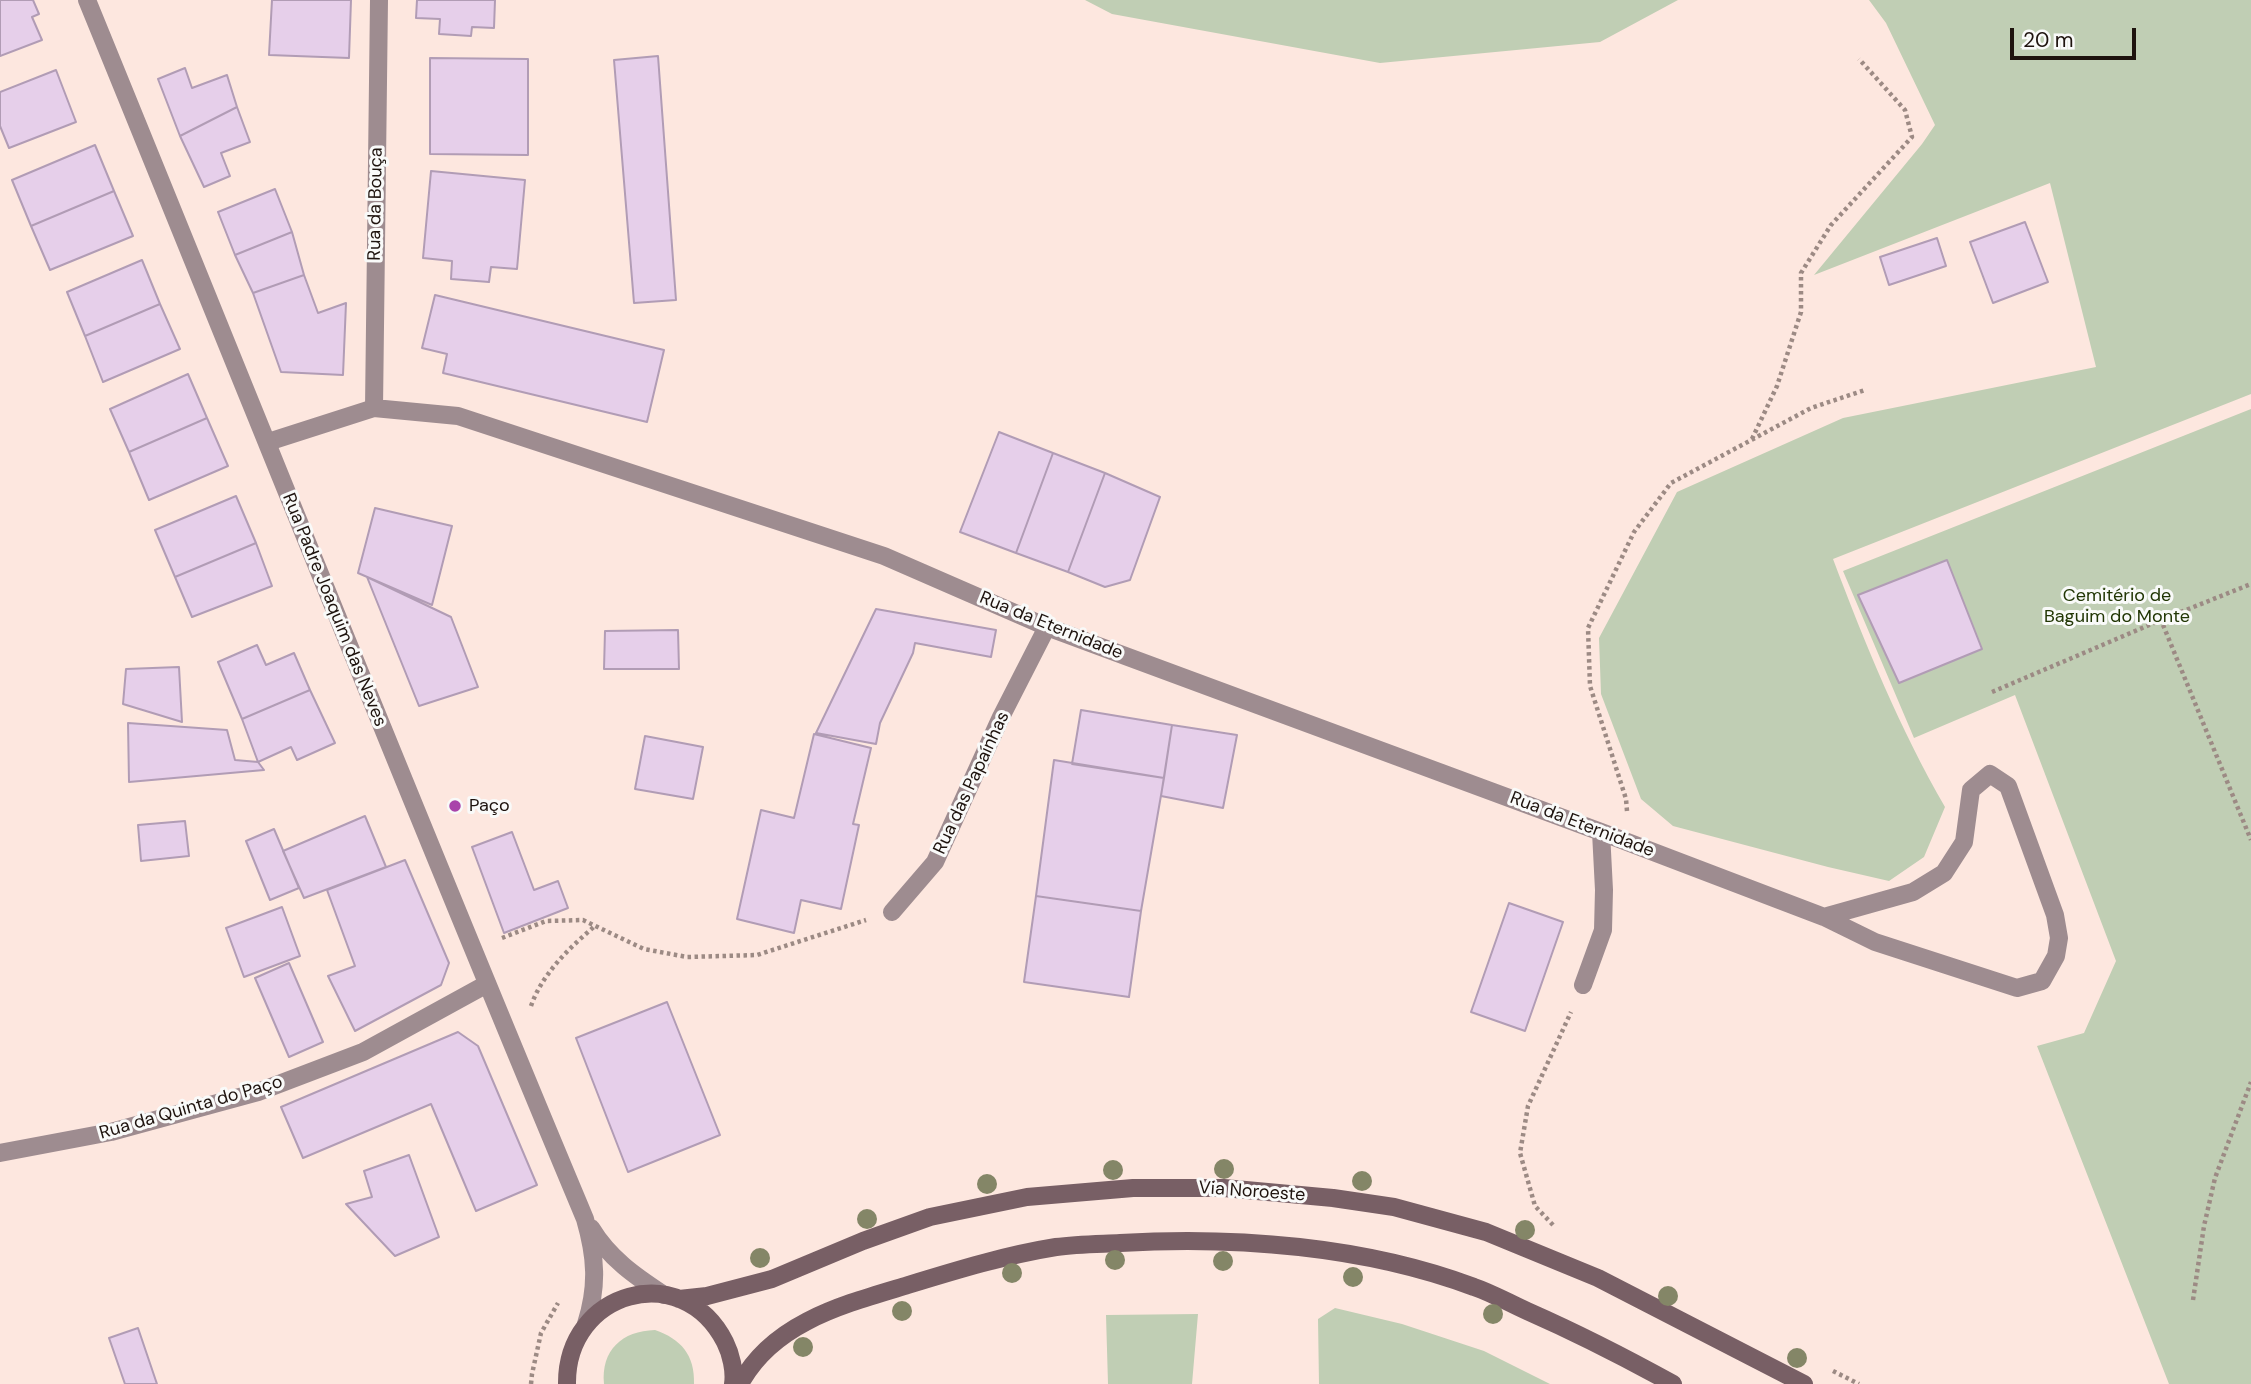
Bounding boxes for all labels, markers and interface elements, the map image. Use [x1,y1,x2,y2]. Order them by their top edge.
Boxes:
scale bar [2013,14,2139,58]
text: 20 m [2023,26,2074,54]
street label: Rua da Bouça [364,147,388,261]
street label: Rua Padre Joaquim das Neves [277,490,391,730]
park label: Cemitério de Baguim do Monte [2044,585,2190,628]
street label: Rua da Eternidade [976,587,1126,665]
street label: Rua das Papaínhas [929,708,1015,858]
street label: Rua da Eternidade [1507,788,1657,862]
place label: Paço [469,795,510,817]
marker: Paço [447,798,463,814]
street label: Rua da Quinta do Paço [97,1071,285,1145]
street label: Via Noroeste [1198,1177,1306,1207]

